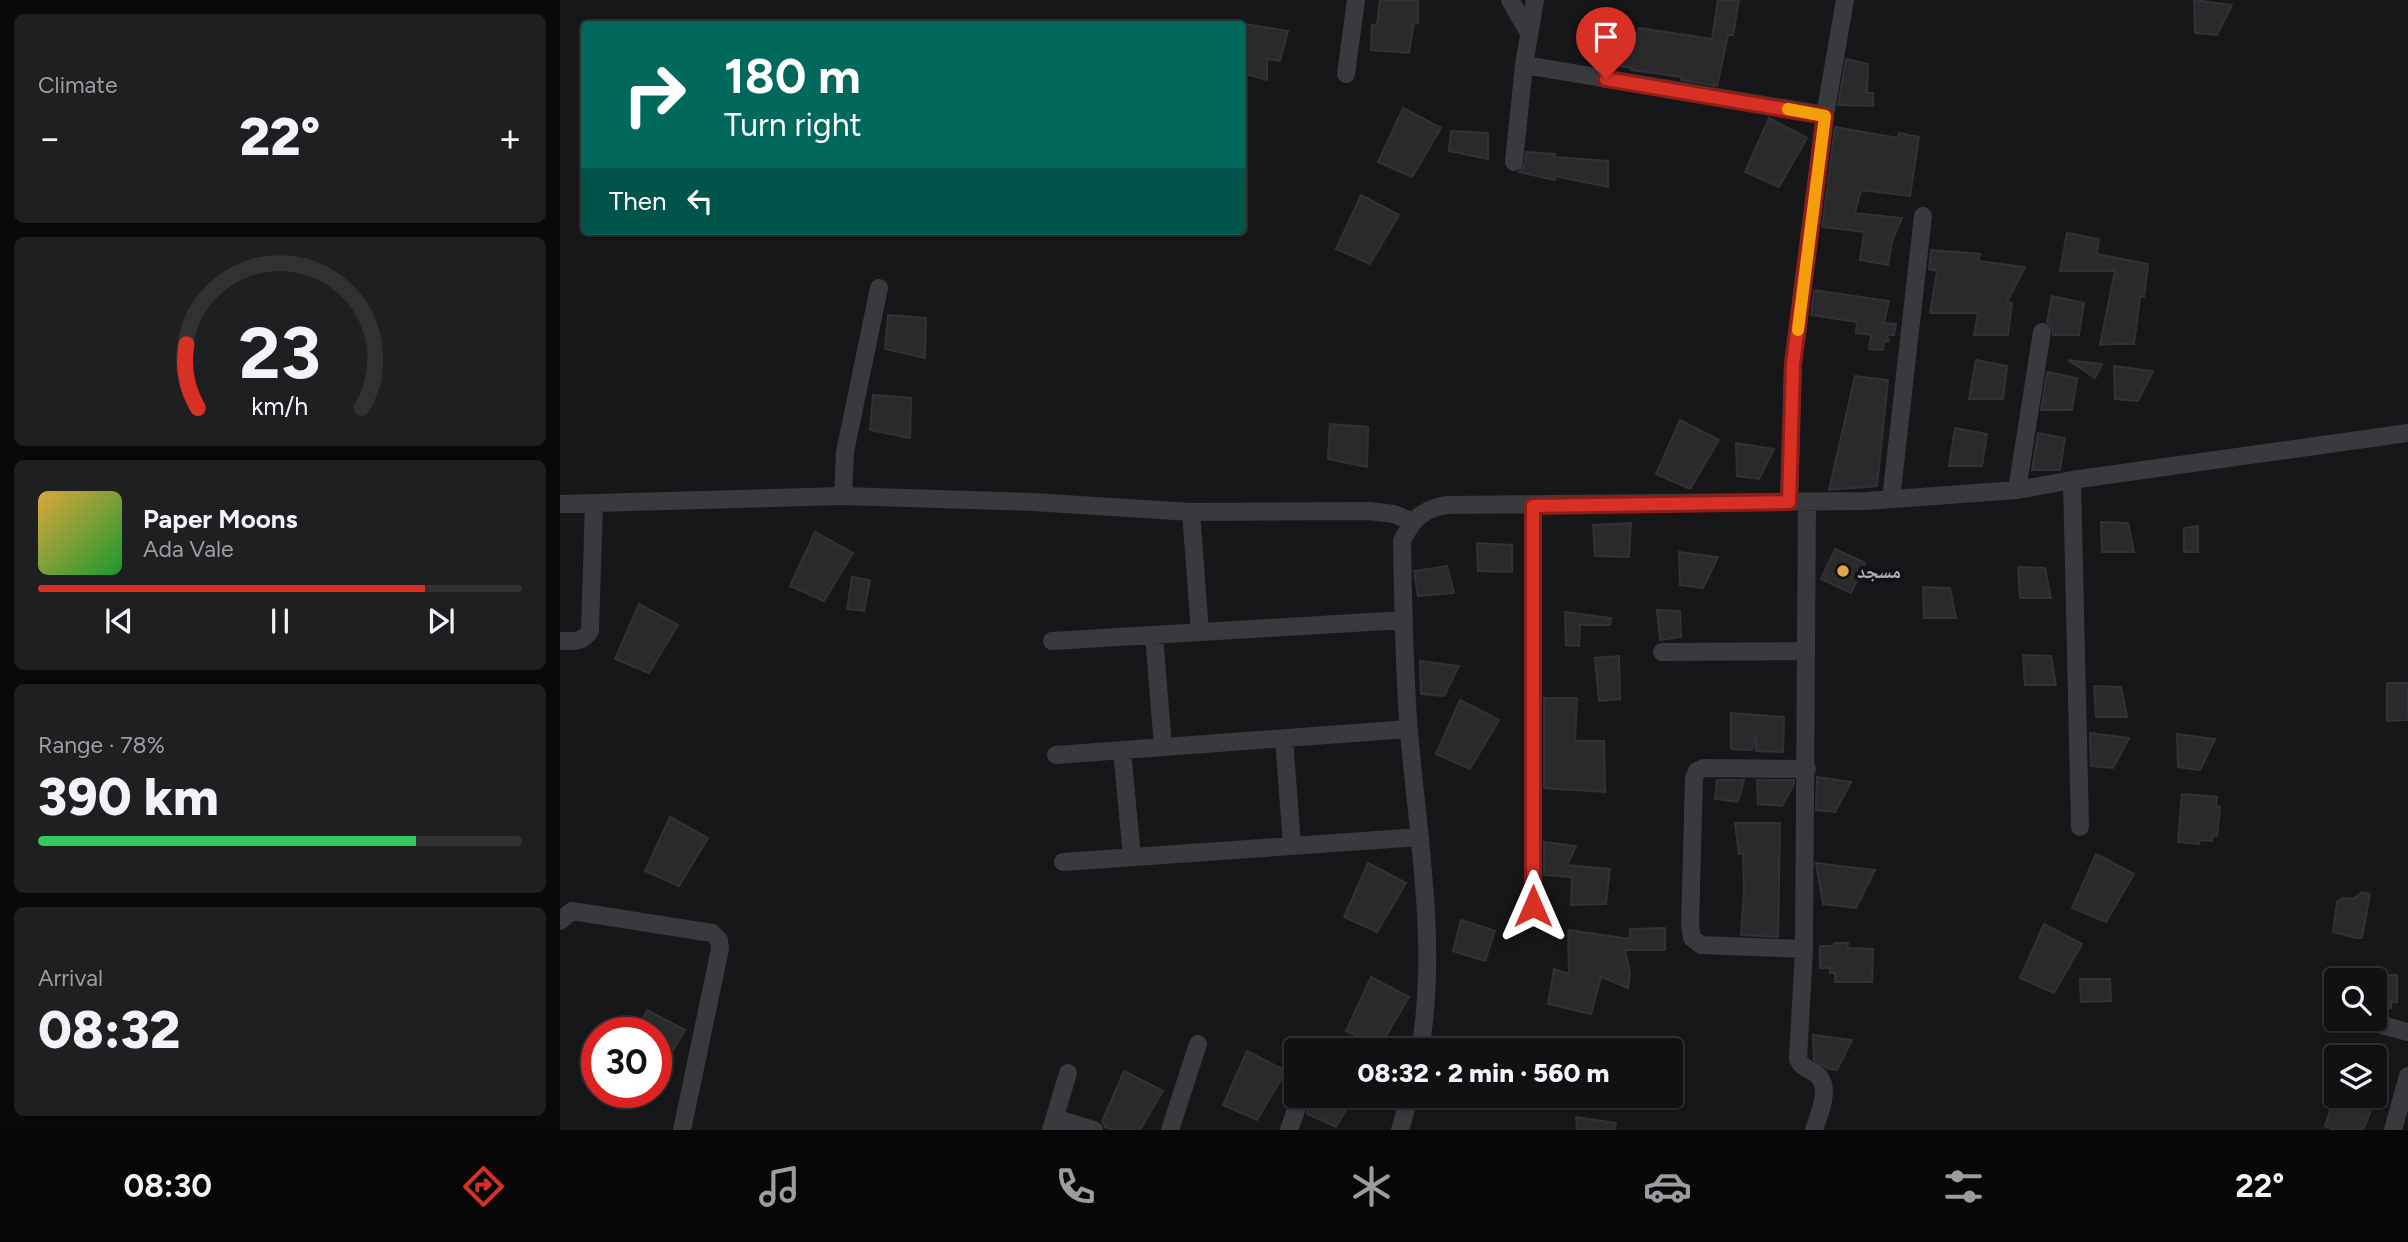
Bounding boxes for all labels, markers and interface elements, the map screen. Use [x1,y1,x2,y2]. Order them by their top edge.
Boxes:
pin [1576,7,1636,79]
icon: arrive [1587,18,1625,56]
text: 180 m [724,46,861,105]
icon: right [609,49,700,140]
text: Climate [38,71,117,99]
text: 22° [239,106,321,168]
text: Turn right [724,106,862,144]
text: − [38,115,62,161]
text: + [498,115,522,161]
icon: left [681,182,719,220]
text: Then [609,185,667,217]
text: 23 [239,309,321,396]
text: km/h [251,391,309,421]
text: Paper Moons [143,503,298,535]
text: Ada Vale [143,535,234,563]
place label: مسجد [1857,560,1901,583]
marker: مسجد [1835,563,1851,579]
icon: previous [100,602,138,640]
icon: pause [261,602,299,640]
icon: next [422,602,460,640]
text: Range · 78% [38,731,165,759]
text: 390 km [38,766,219,828]
position arrow [1496,869,1570,943]
text: Arrival [38,964,103,992]
map controls [2324,968,2387,1108]
button: search [2324,968,2387,1031]
text: 08:32 [38,999,180,1061]
speed limit sign: 30 [581,1017,672,1108]
button: layers [2324,1045,2387,1108]
text: 08:32 · 2 min · 560 m [1358,1057,1609,1089]
icon: directions [459,1162,508,1211]
icon: music [755,1162,804,1211]
icon: phone [1051,1162,1100,1211]
icon: climate [1347,1162,1396,1211]
icon: car [1643,1162,1692,1211]
icon: filters [1939,1162,1988,1211]
text: 08:30 [124,1167,212,1205]
text: 22° [2235,1167,2284,1205]

